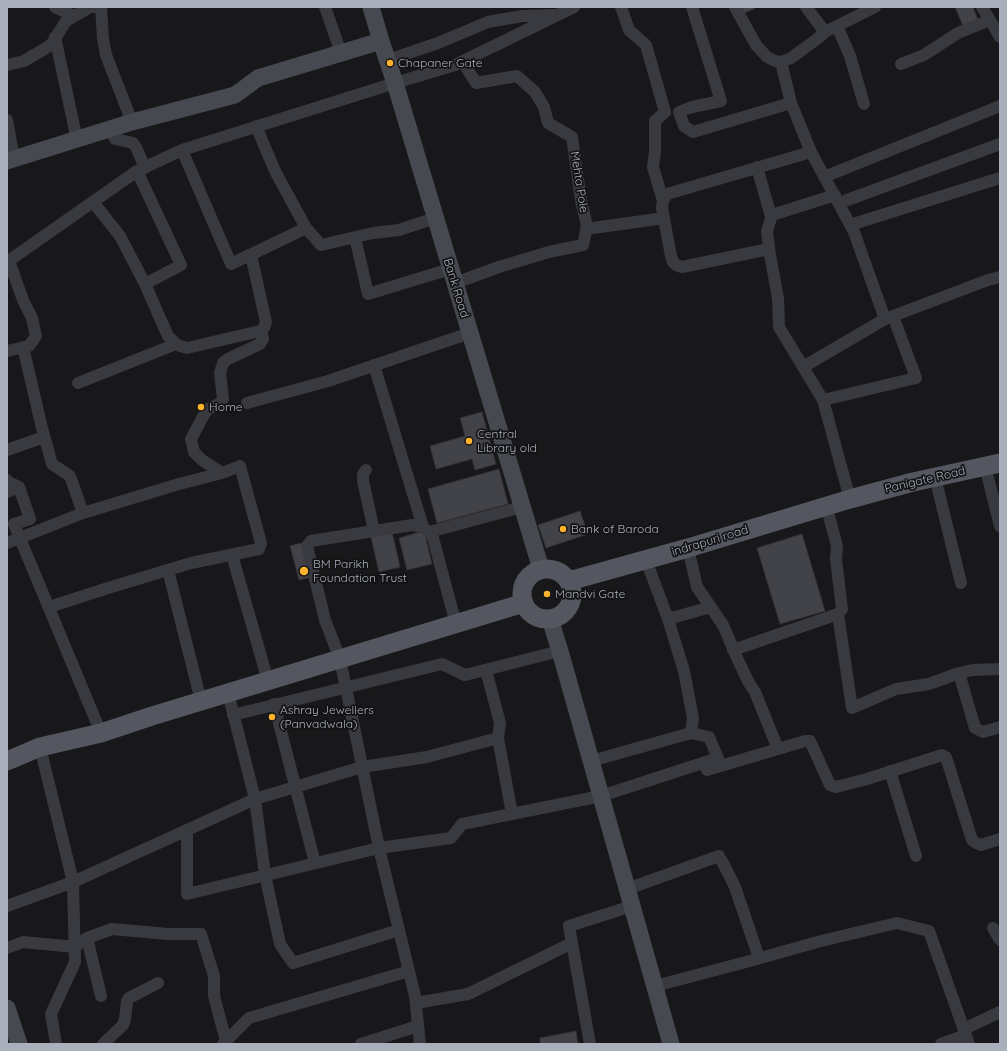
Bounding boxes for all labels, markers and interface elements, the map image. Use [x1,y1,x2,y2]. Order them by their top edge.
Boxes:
place label: Chapaner Gate [398,56,483,70]
marker: Chapaner Gate [385,58,395,68]
street label: Mehta Pole [567,150,591,214]
street label: Bank Road [440,256,472,320]
place label: Home [209,400,243,414]
marker: Home [196,402,206,412]
place label: Central Library old [477,427,537,455]
marker: Central Library old [464,436,474,446]
street label: Panigate Road [883,464,967,496]
place label: Bank of Baroda [571,522,659,536]
street label: indrapuri road [670,523,750,559]
marker: Bank of Baroda [558,524,568,534]
place label: BM Parikh Foundation Trust [313,557,407,585]
marker: BM Parikh Foundation Trust [298,565,310,577]
place label: Mandvi Gate [555,587,625,601]
marker: Mandvi Gate [542,589,552,599]
place label: Ashray Jewellers (Panvadwala) [280,703,374,731]
marker: Ashray Jewellers (Panvadwala) [267,712,277,722]

